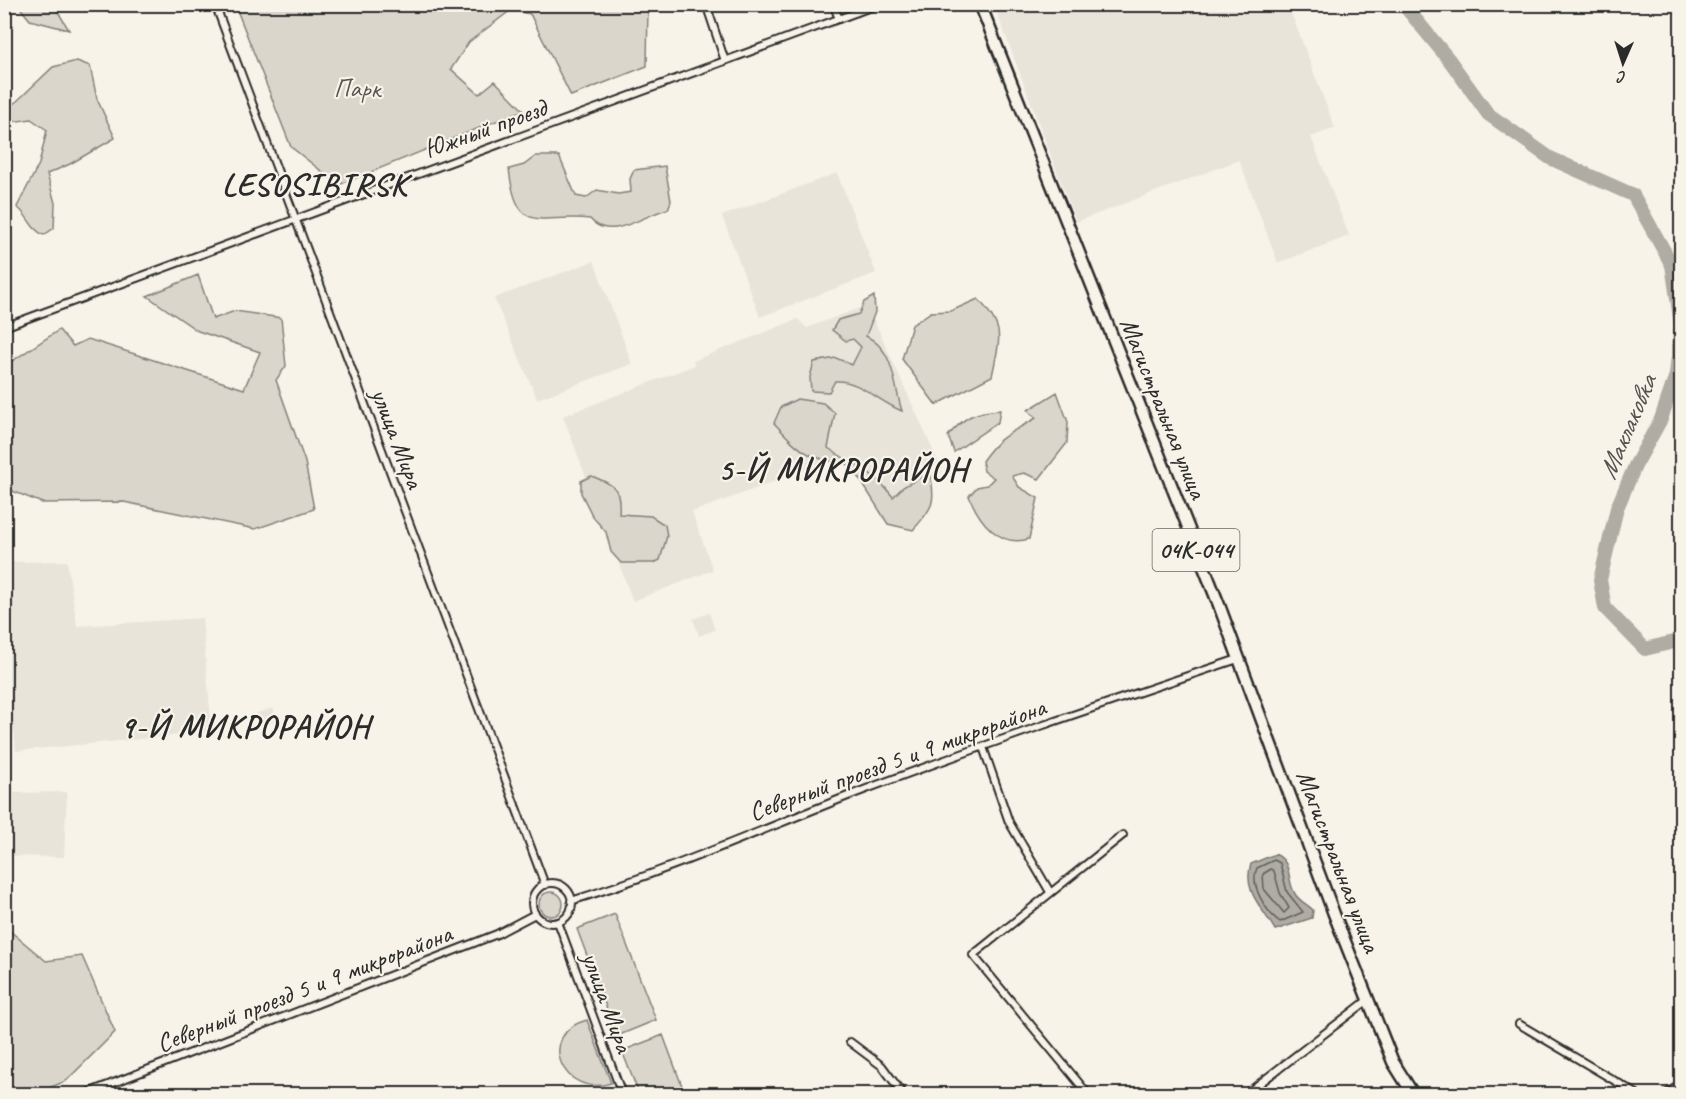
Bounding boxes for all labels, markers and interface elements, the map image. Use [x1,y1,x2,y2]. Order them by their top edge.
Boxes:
north arrow [1593,33,1653,93]
text: С [1616,67,1627,87]
park label: Парк [334,72,383,105]
street label: Южный проезд [419,90,554,166]
district label: LESOSIBIRSK [222,164,413,205]
street label: Магистральная улица [1112,313,1215,505]
water label: Маклаковка [1590,368,1665,484]
street label: улица Мира [363,382,432,494]
district label: 5-Й МИКРОРАЙОН [718,449,972,490]
road number: 04К-044 [1152,529,1240,571]
street label: Северный проезд 5 и 9 микрорайона [744,690,1052,829]
district label: 9-Й МИКРОРАЙОН [120,706,374,747]
street label: Магистральная улица [1289,765,1389,958]
street label: Северный проезд 5 и 9 микрорайона [152,916,458,1060]
street label: улица Мира [573,946,641,1058]

